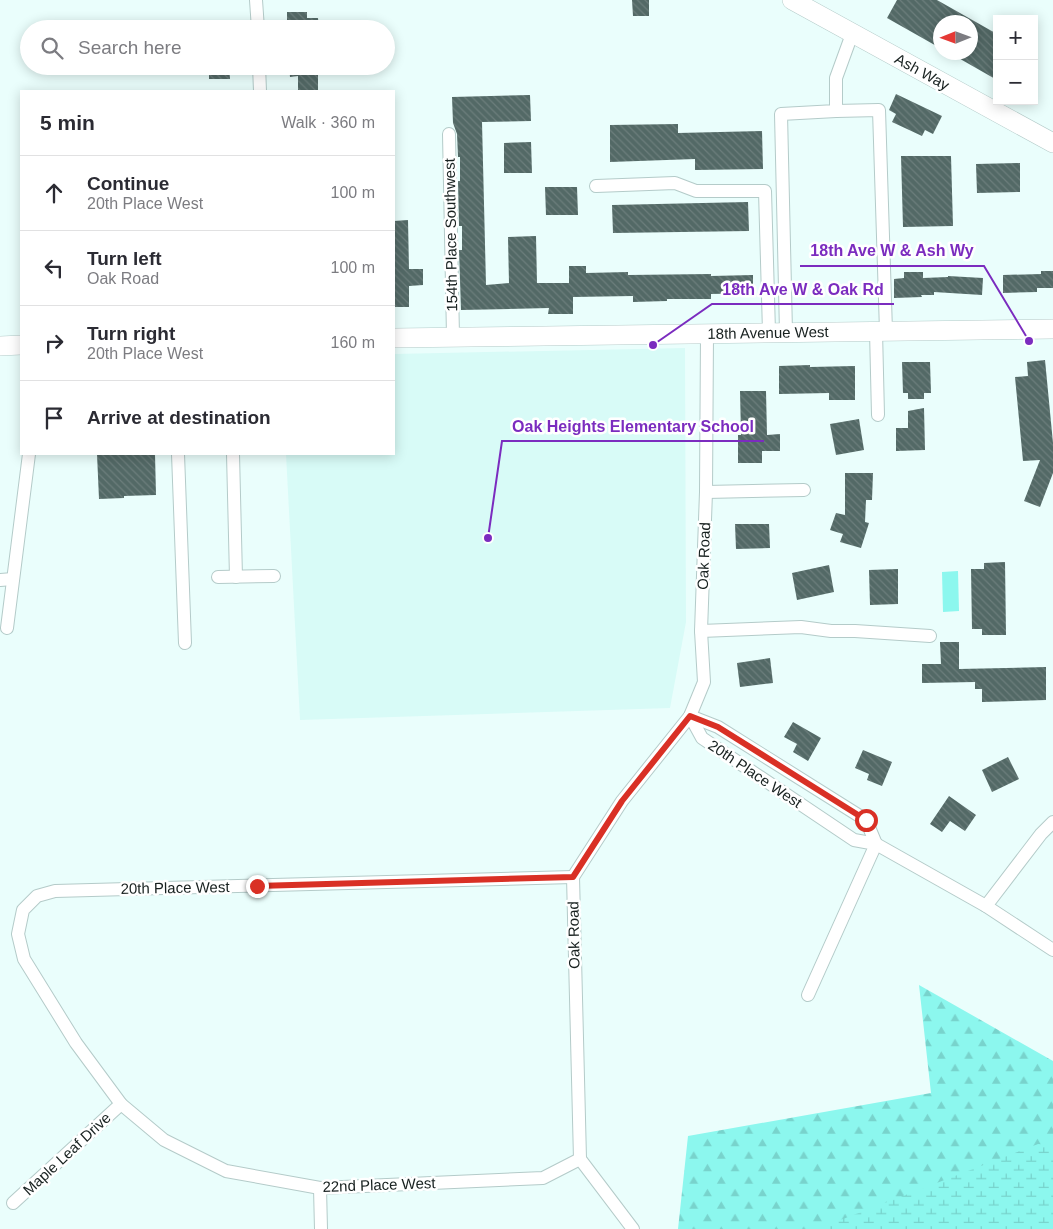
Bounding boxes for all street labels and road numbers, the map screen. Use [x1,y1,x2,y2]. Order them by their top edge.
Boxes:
street label: Ash Way [892,50,953,94]
street label: 154th Place Southwest [441,157,460,312]
street label: 18th Avenue West [707,323,830,342]
street label: Oak Road [694,522,713,590]
street label: 20th Place West [705,736,806,812]
street label: 20th Place West [120,878,230,897]
street label: Oak Road [564,901,583,969]
street label: Maple Leaf Drive [19,1109,114,1199]
street label: 22nd Place West [322,1174,437,1195]

